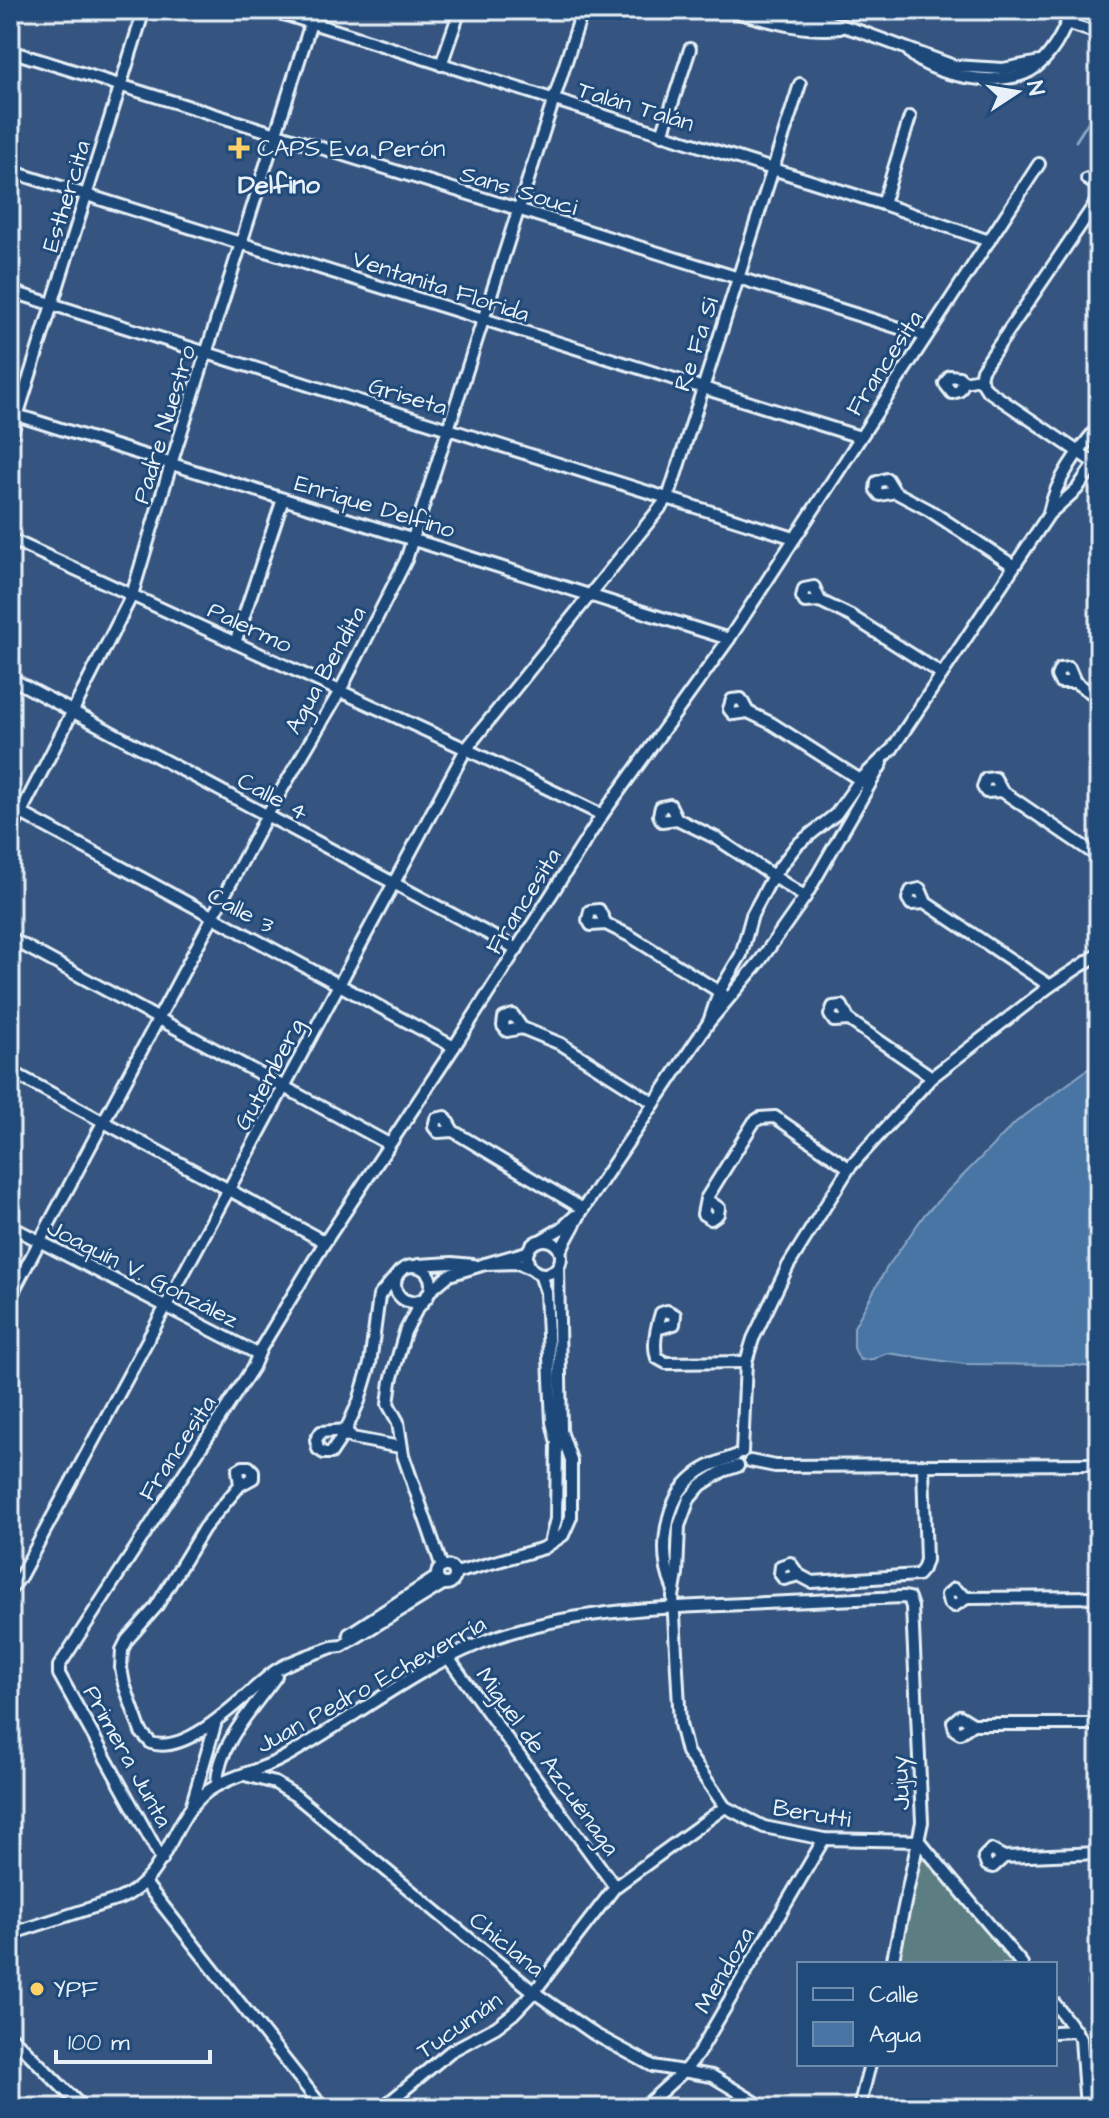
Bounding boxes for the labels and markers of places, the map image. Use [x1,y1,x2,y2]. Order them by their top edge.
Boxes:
place label: CAPS Eva Perón [257,132,445,166]
marker: CAPS Eva Perón [228,137,250,159]
place label: YPF [53,1973,98,2007]
marker: YPF [28,1980,46,1998]

